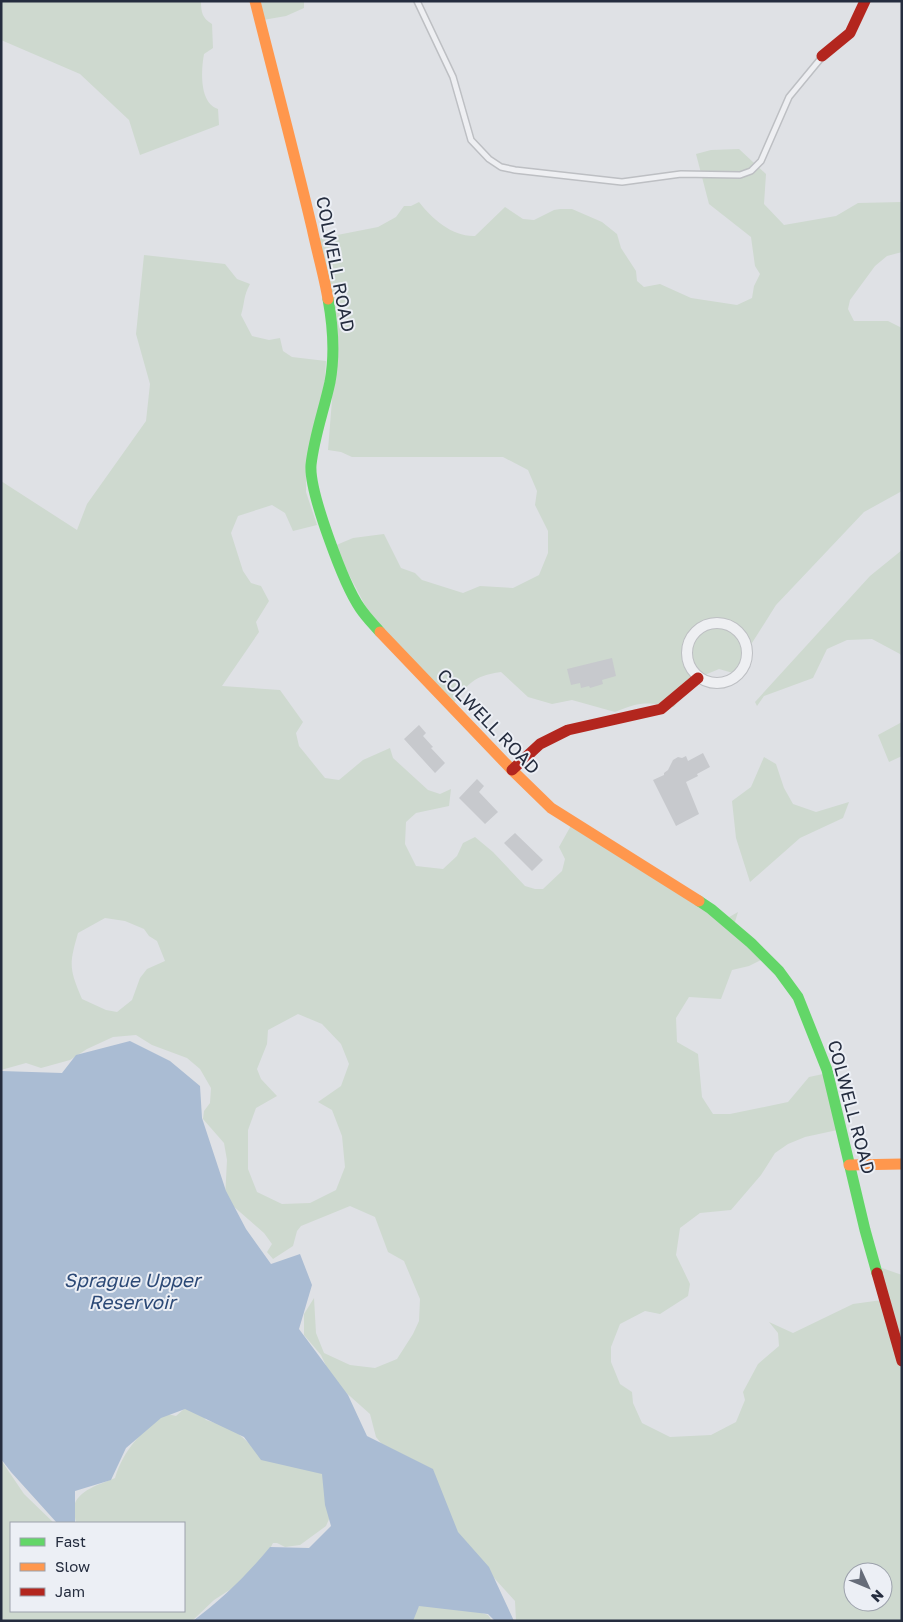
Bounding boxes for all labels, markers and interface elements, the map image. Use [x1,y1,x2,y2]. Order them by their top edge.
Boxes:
street label: COLWELL ROAD [312,194,360,334]
street label: COLWELL ROAD [433,664,545,778]
street label: COLWELL ROAD [824,1038,880,1176]
water label: Sprague Upper Reservoir [64,1268,203,1313]
legend [10,1522,185,1612]
text: Fast [55,1532,86,1550]
text: Slow [55,1557,90,1575]
north arrow [843,1562,893,1612]
text: Jam [55,1582,85,1600]
text: N [868,1587,888,1606]

